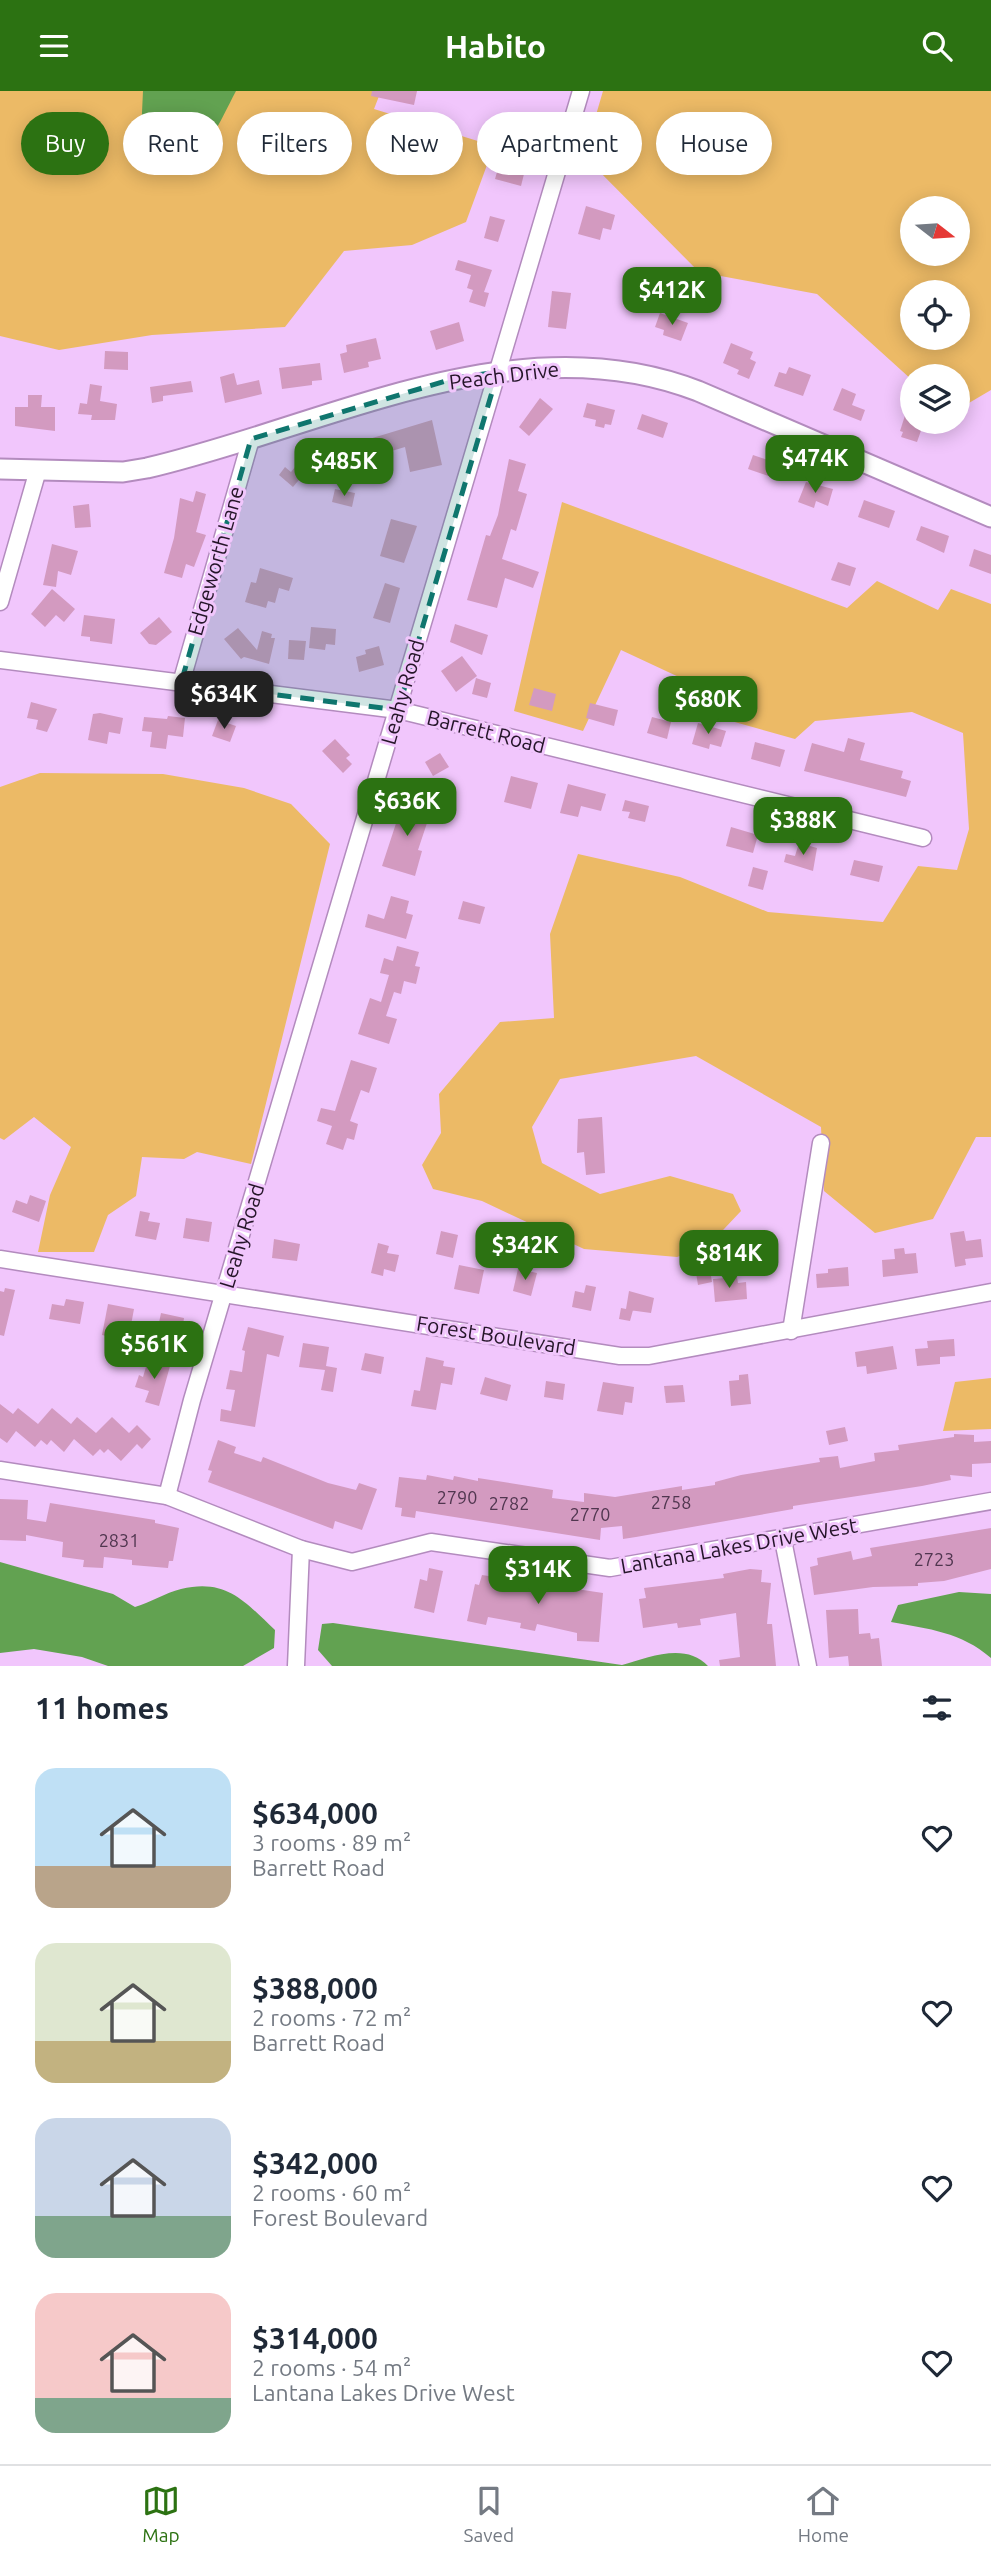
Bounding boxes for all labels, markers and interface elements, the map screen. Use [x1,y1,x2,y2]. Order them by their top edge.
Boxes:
icon: menu [35,27,73,65]
icon: search [918,27,956,65]
text: Habito [445,28,546,64]
chip: Buy [21,112,109,175]
chip: Rent [123,112,223,175]
chip: Filters [237,112,352,175]
chip: New [366,112,463,175]
chip: Apartment [477,112,642,175]
chip: House [656,112,772,175]
north arrow [900,196,970,266]
map controls [900,196,970,434]
pin: $412K [623,267,721,327]
text: $412K [638,277,706,302]
button: locate [900,280,970,350]
street label: Peach Drive [447,356,560,394]
button: layers [900,364,970,434]
pin: $474K [766,435,864,495]
pin: $485K [295,439,393,498]
text: $474K [781,445,849,470]
text: $485K [310,448,378,473]
street label: Edgeworth Lane [182,483,248,638]
street label: Leahy Road [376,636,428,747]
pin: $634K [175,671,273,731]
pin: $680K [659,677,757,736]
text: $634K [190,681,258,706]
text: $680K [674,686,742,711]
street label: Barrett Road [424,705,548,757]
pin: $636K [358,779,456,838]
text: $636K [373,788,441,813]
pin: $388K [754,797,852,857]
text: $388K [769,807,837,832]
street label: Leahy Road [214,1180,268,1291]
pin: $342K [476,1223,574,1282]
pin: $814K [680,1231,778,1290]
text: $342K [491,1232,559,1257]
text: $814K [695,1240,763,1265]
street label: Forest Boulevard [415,1311,578,1359]
pin: $561K [105,1321,203,1381]
text: $561K [120,1331,188,1356]
house number: 2790 [437,1487,477,1507]
house number: 2758 [651,1492,691,1512]
house number: 2782 [489,1493,529,1513]
house number: 2770 [570,1504,610,1524]
street label: Lantana Lakes Drive West [619,1512,859,1578]
house number: 2831 [99,1530,139,1550]
pin: $314K [489,1547,587,1606]
house number: 2723 [914,1549,954,1569]
text: $314K [504,1556,572,1581]
icon: filters [918,1689,956,1727]
text: 11 homes [35,1691,169,1725]
icon: home [91,1796,175,1880]
text: $634,000 [252,1796,378,1830]
icon: heart [918,1819,956,1857]
text: 3 rooms · 89 m² [252,1830,411,1855]
text: Barrett Road [252,1855,385,1880]
icon: home [91,1971,175,2055]
text: $388,000 [252,1971,378,2005]
icon: heart [918,1994,956,2032]
text: 2 rooms · 72 m² [252,2005,411,2030]
text: Barrett Road [252,2030,385,2055]
icon: home [91,2146,175,2230]
text: $342,000 [252,2146,378,2180]
icon: heart [918,2169,956,2207]
text: 2 rooms · 60 m² [252,2180,411,2205]
text: Forest Boulevard [252,2205,428,2230]
icon: home [91,2321,175,2405]
text: $314,000 [252,2321,378,2355]
icon: heart [918,2344,956,2382]
text: 2 rooms · 54 m² [252,2355,411,2380]
text: Lantana Lakes Drive West [252,2380,515,2405]
tab: Map [142,2482,180,2546]
tab: Saved [464,2482,514,2546]
tab: Home [798,2482,849,2546]

